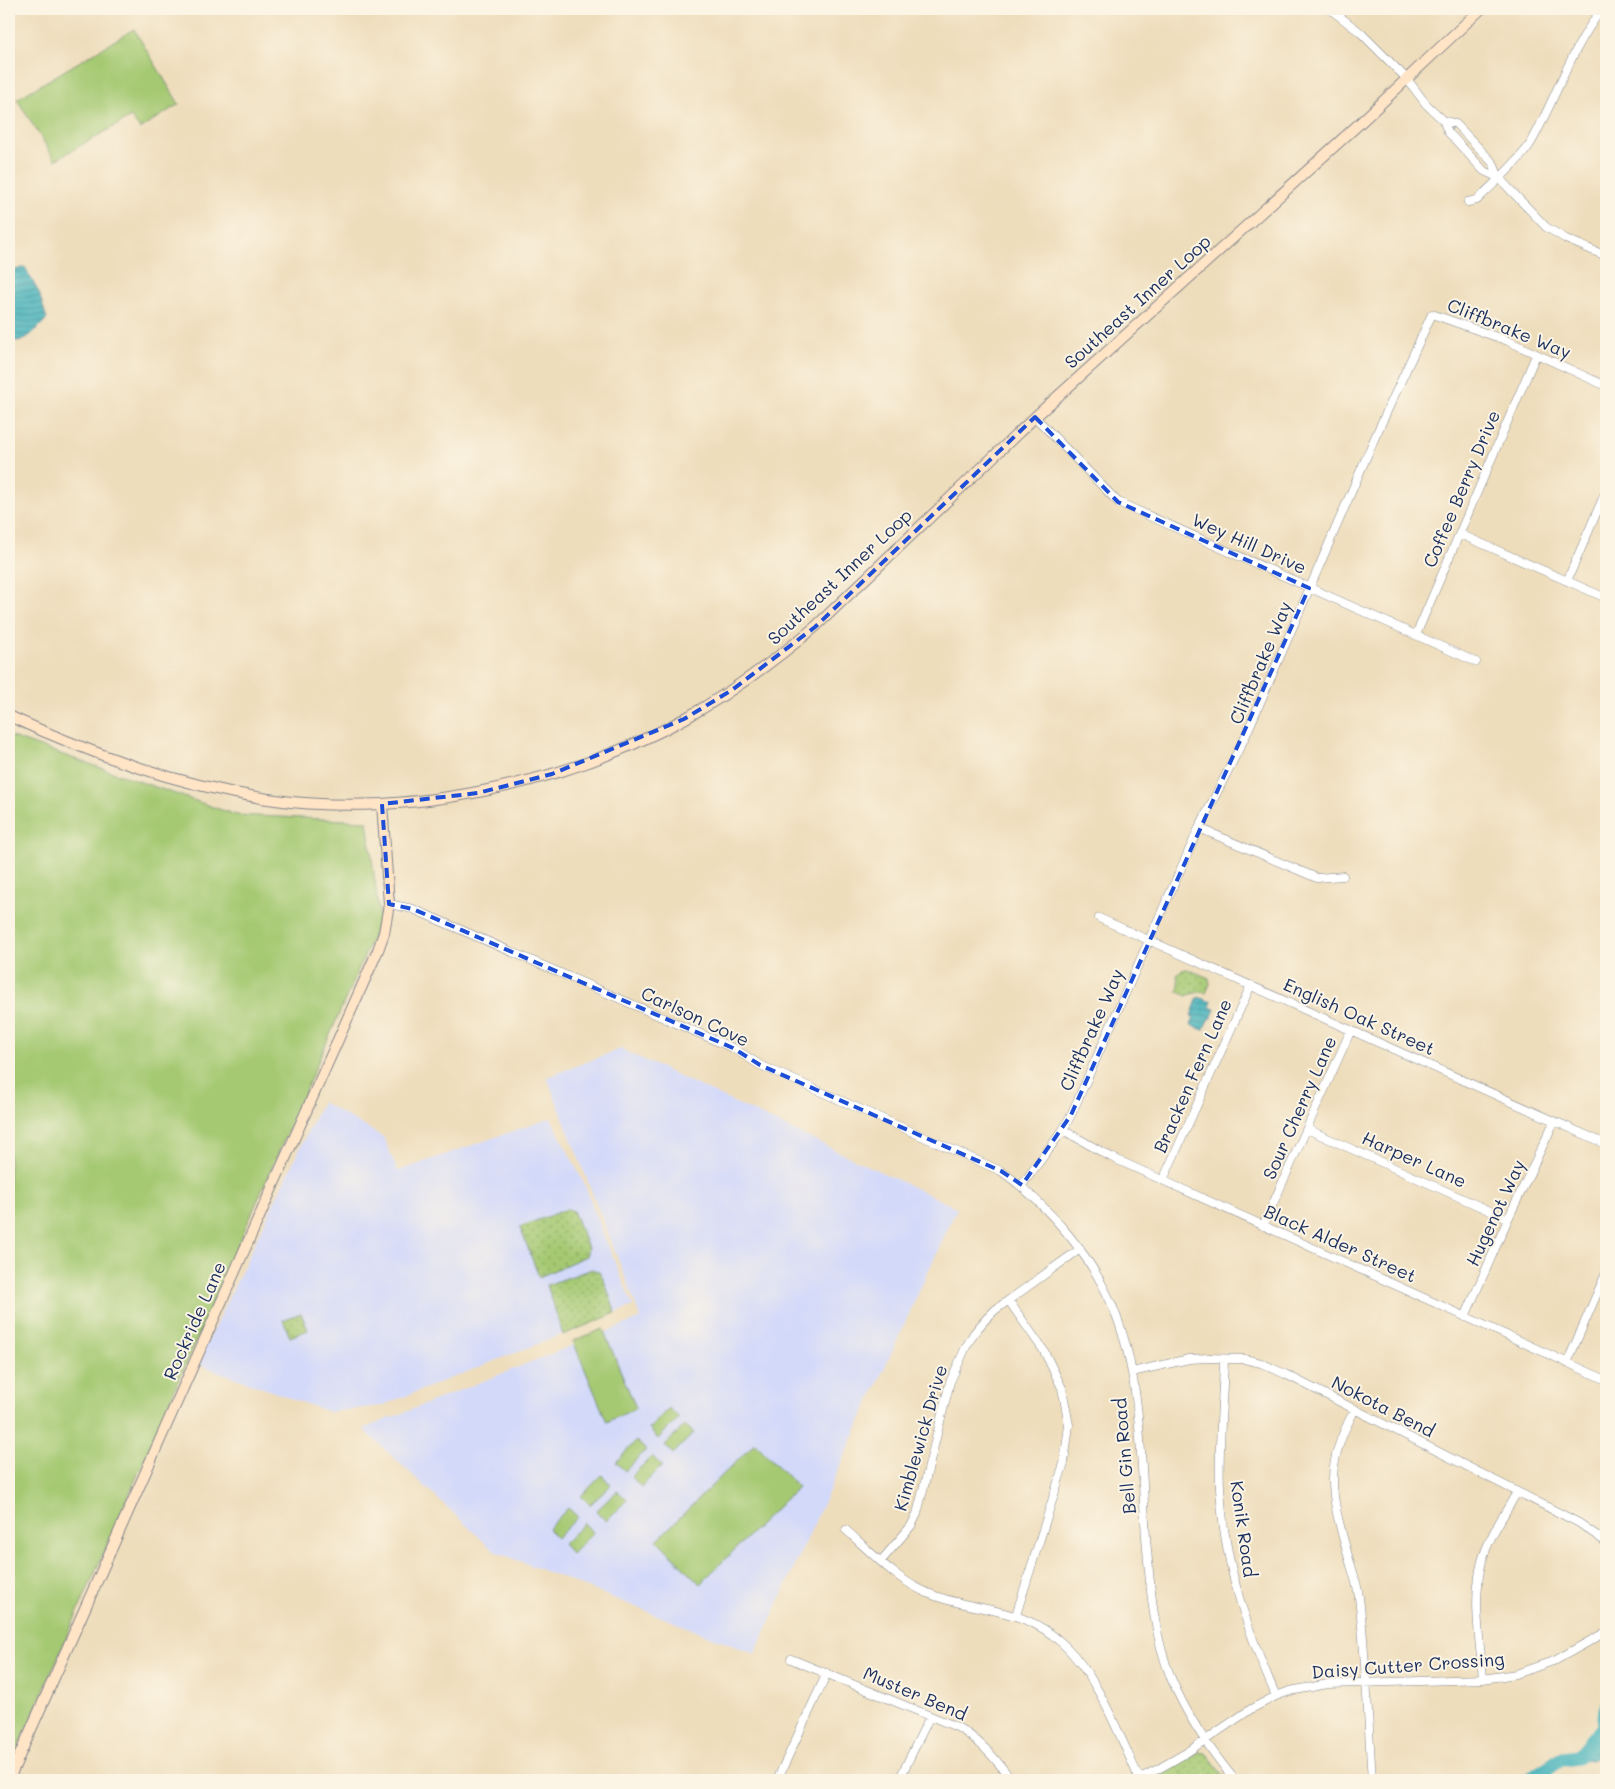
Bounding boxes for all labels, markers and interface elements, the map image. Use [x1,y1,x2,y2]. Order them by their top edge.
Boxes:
street label: Southeast Inner Loop [1059,229,1216,373]
street label: Cliffbrake Way [1444,292,1575,364]
street label: Coffee Berry Drive [1417,406,1505,571]
street label: Southeast Inner Loop [762,503,917,650]
street label: Wey Hill Drive [1188,507,1310,579]
street label: Cliffbrake Way [1223,597,1297,728]
street label: Cliffbrake Way [1053,965,1129,1095]
street label: English Oak Street [1280,972,1439,1060]
street label: Carlson Cove [637,981,753,1052]
street label: Bracken Fern Lane [1147,995,1237,1156]
street label: Sour Cherry Lane [1257,1032,1341,1183]
street label: Harper Lane [1358,1125,1470,1193]
street label: Hugenot Way [1460,1155,1530,1270]
street label: Black Alder Street [1260,1199,1420,1287]
street label: Rockride Lane [157,1258,231,1383]
street label: Kimblewick Drive [888,1362,952,1514]
street label: Nokota Bend [1328,1370,1439,1442]
street label: Bell Gin Road [1107,1397,1141,1515]
street label: Konik Road [1225,1479,1263,1579]
street label: Daisy Cutter Crossing [1311,1646,1505,1684]
street label: Muster Bend [860,1660,971,1726]

